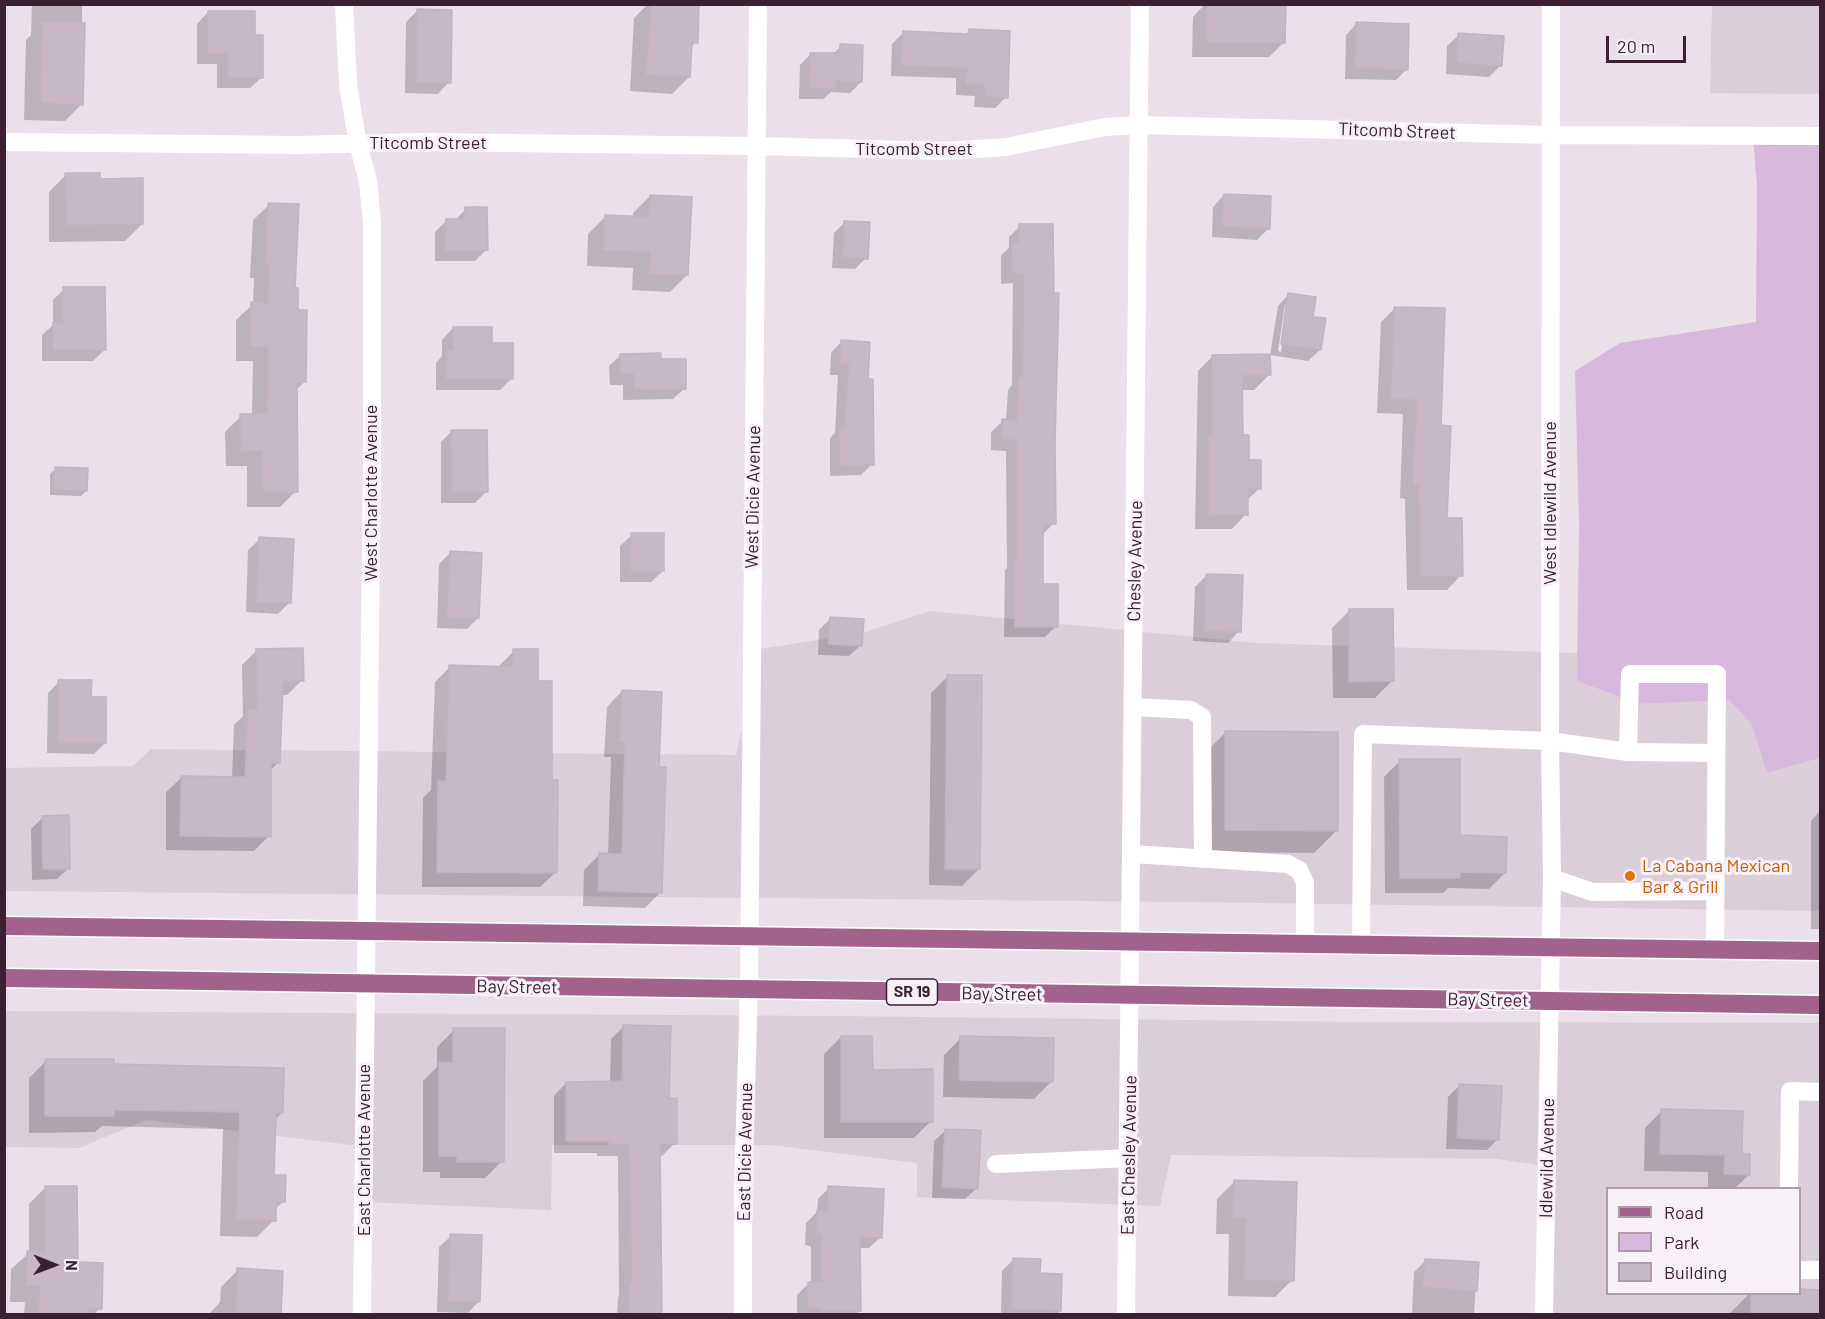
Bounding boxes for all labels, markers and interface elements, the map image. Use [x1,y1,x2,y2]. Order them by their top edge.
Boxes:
scale bar [1609,24,1688,62]
text: 20 m [1617,35,1655,57]
street label: Titcomb Street [1338,118,1456,144]
street label: Titcomb Street [369,132,487,154]
street label: Titcomb Street [855,138,973,160]
street label: West Charlotte Avenue [360,405,382,581]
street label: West Idlewild Avenue [1539,421,1561,585]
street label: West Dicie Avenue [741,425,765,569]
street label: Chesley Avenue [1123,500,1147,622]
place label: La Cabana Mexican Bar & Grill [1642,855,1790,898]
marker: La Cabana Mexican Bar & Grill [1623,869,1637,883]
street label: Bay Street [476,975,558,999]
road number: SR 19 [886,979,938,1005]
street label: Bay Street [961,982,1043,1006]
street label: Bay Street [1447,988,1529,1012]
street label: East Charlotte Avenue [353,1064,375,1236]
street label: East Chesley Avenue [1117,1075,1141,1235]
street label: East Dicie Avenue [733,1082,757,1222]
street label: Idlewild Avenue [1535,1098,1559,1218]
legend [1606,1187,1801,1295]
text: Road [1664,1201,1704,1223]
text: Park [1664,1231,1699,1253]
north arrow [24,1235,84,1295]
text: N [63,1260,82,1271]
text: Building [1664,1261,1727,1283]

